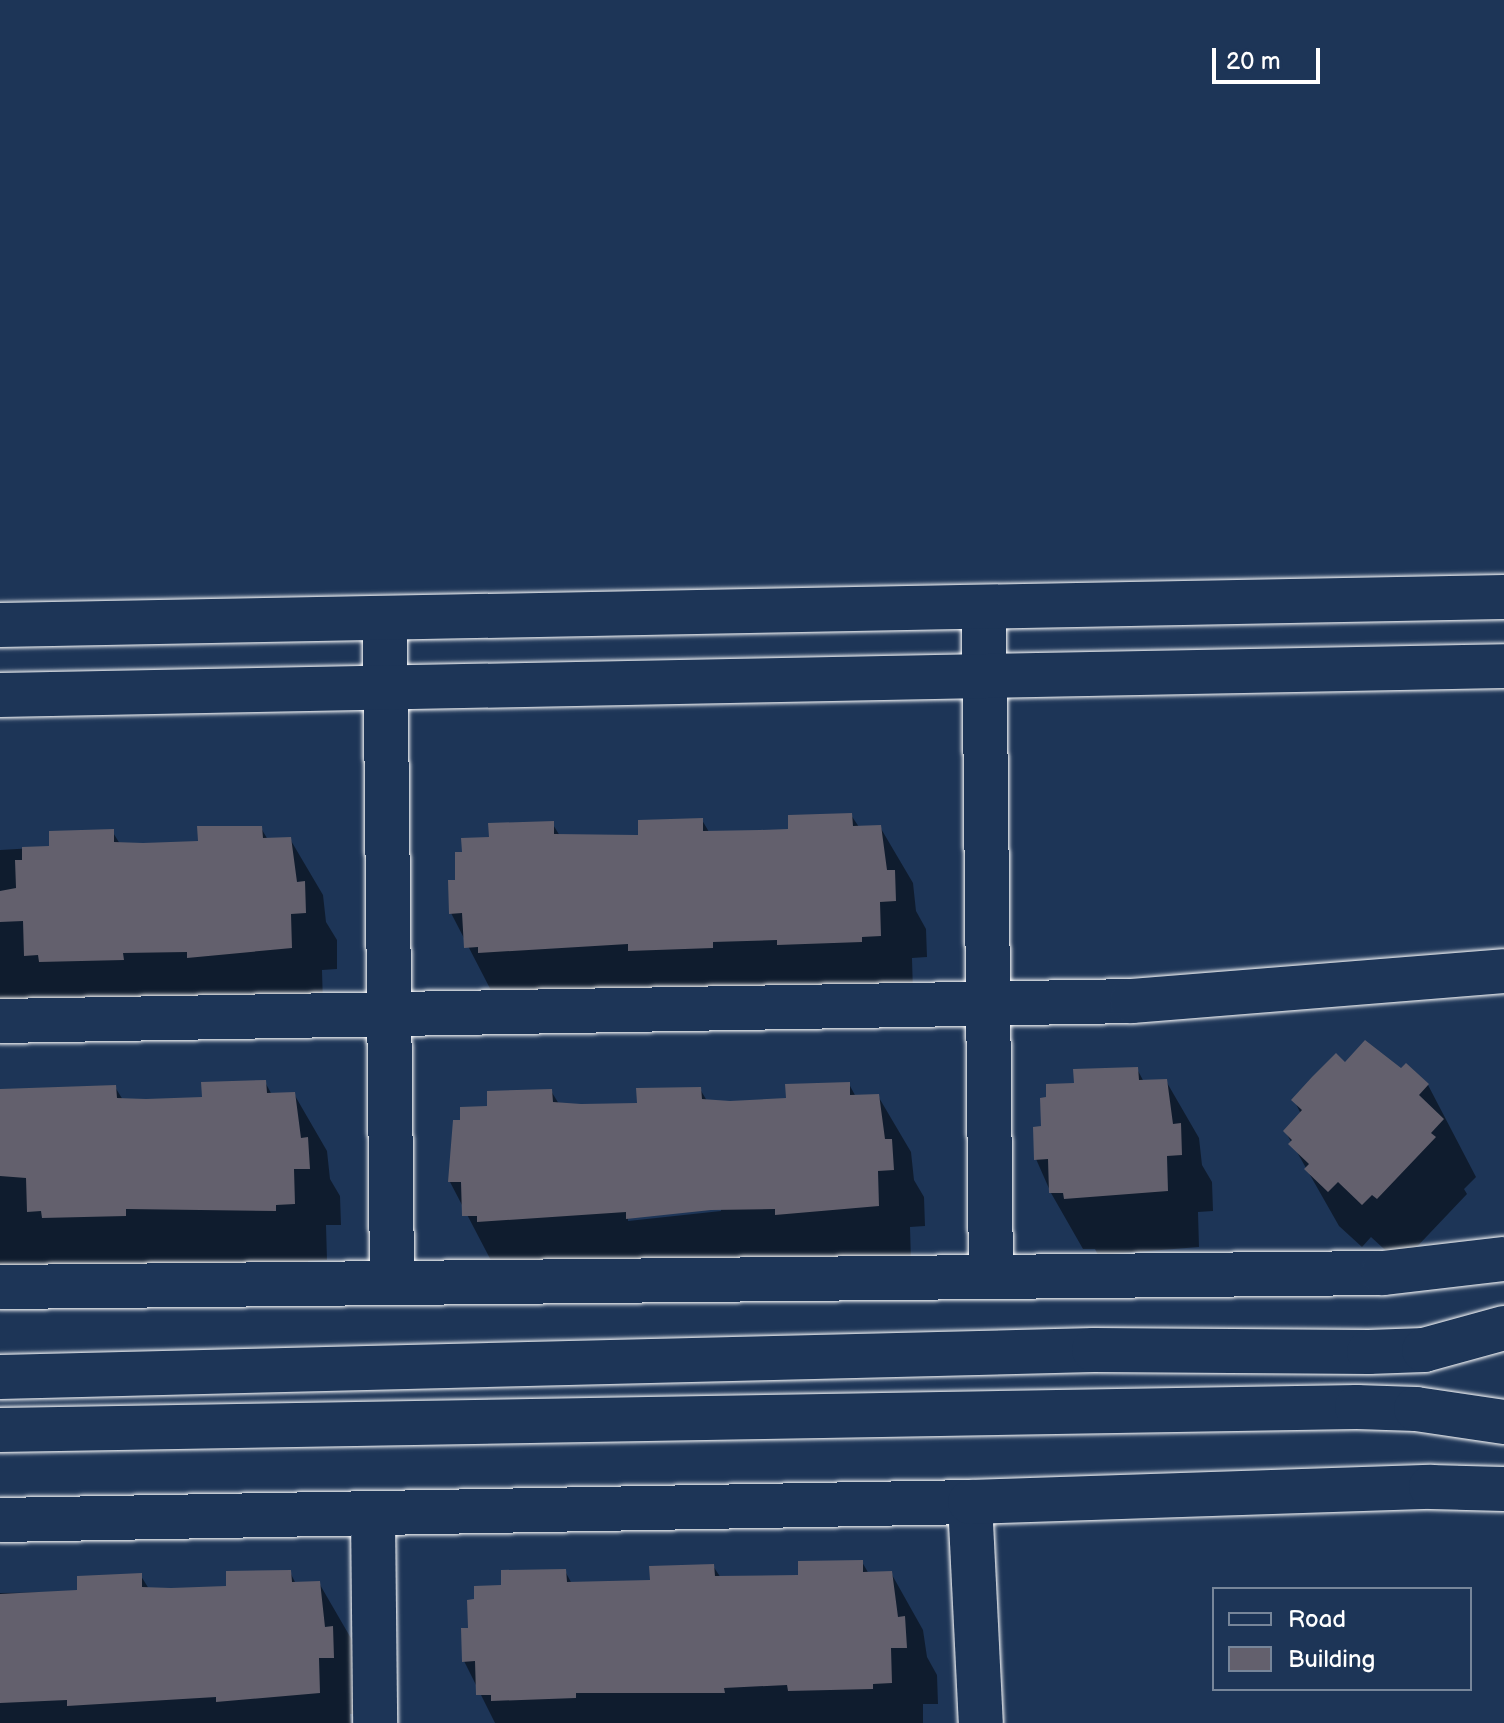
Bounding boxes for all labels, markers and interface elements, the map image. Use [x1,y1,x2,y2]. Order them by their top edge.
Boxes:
scale bar [1216,32,1324,82]
text: 20 m [1226,47,1281,76]
legend [1212,1587,1472,1691]
text: Road [1288,1605,1346,1634]
text: Building [1288,1645,1375,1674]

